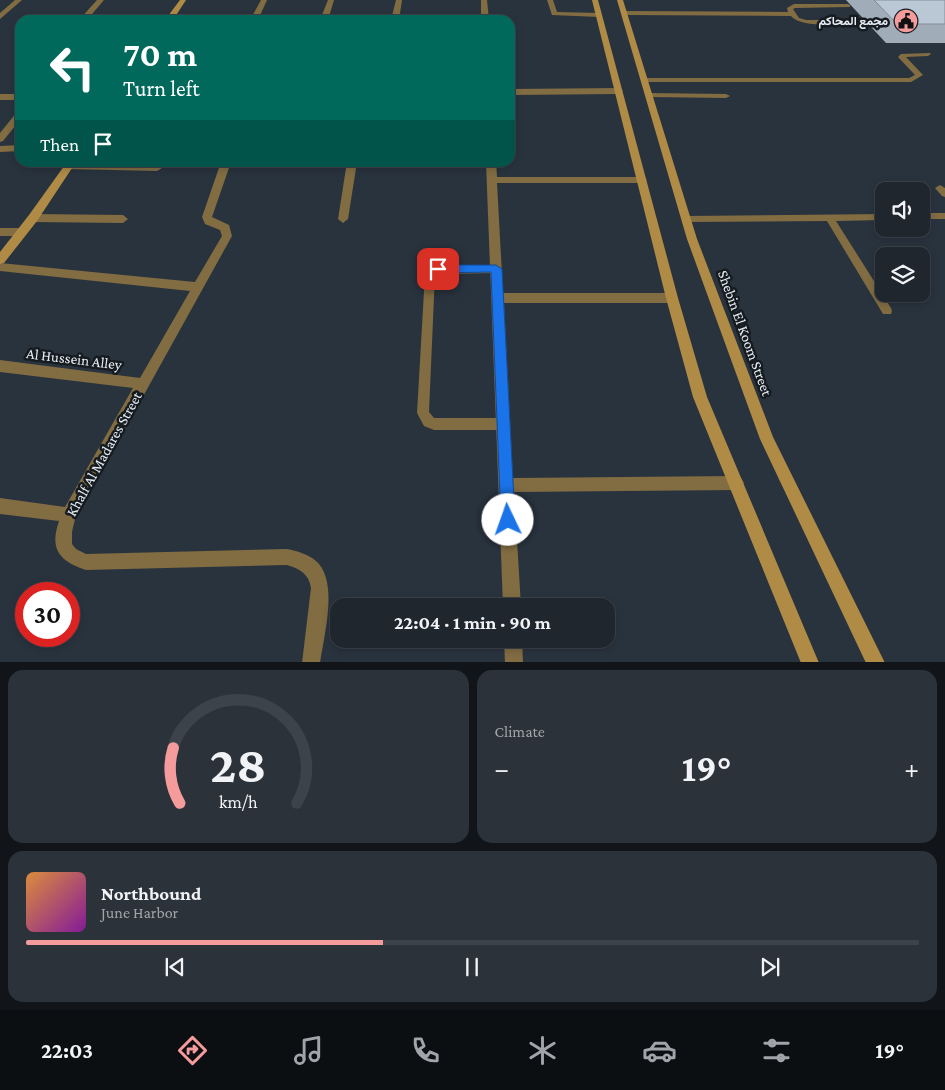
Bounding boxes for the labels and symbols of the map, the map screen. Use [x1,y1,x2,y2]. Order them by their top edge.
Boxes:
public building icon: مجمع المحاكم [893,8,919,34]
place label: مجمع المحاكم [819,14,888,29]
pin [417,248,459,290]
street label: Shebin El Koom Street [715,268,775,399]
street label: Al Hussein Alley [25,345,123,374]
street label: Khalf Al Madares Street [63,388,145,519]
position arrow [481,493,533,545]
speed limit sign: 30 [15,582,80,647]

